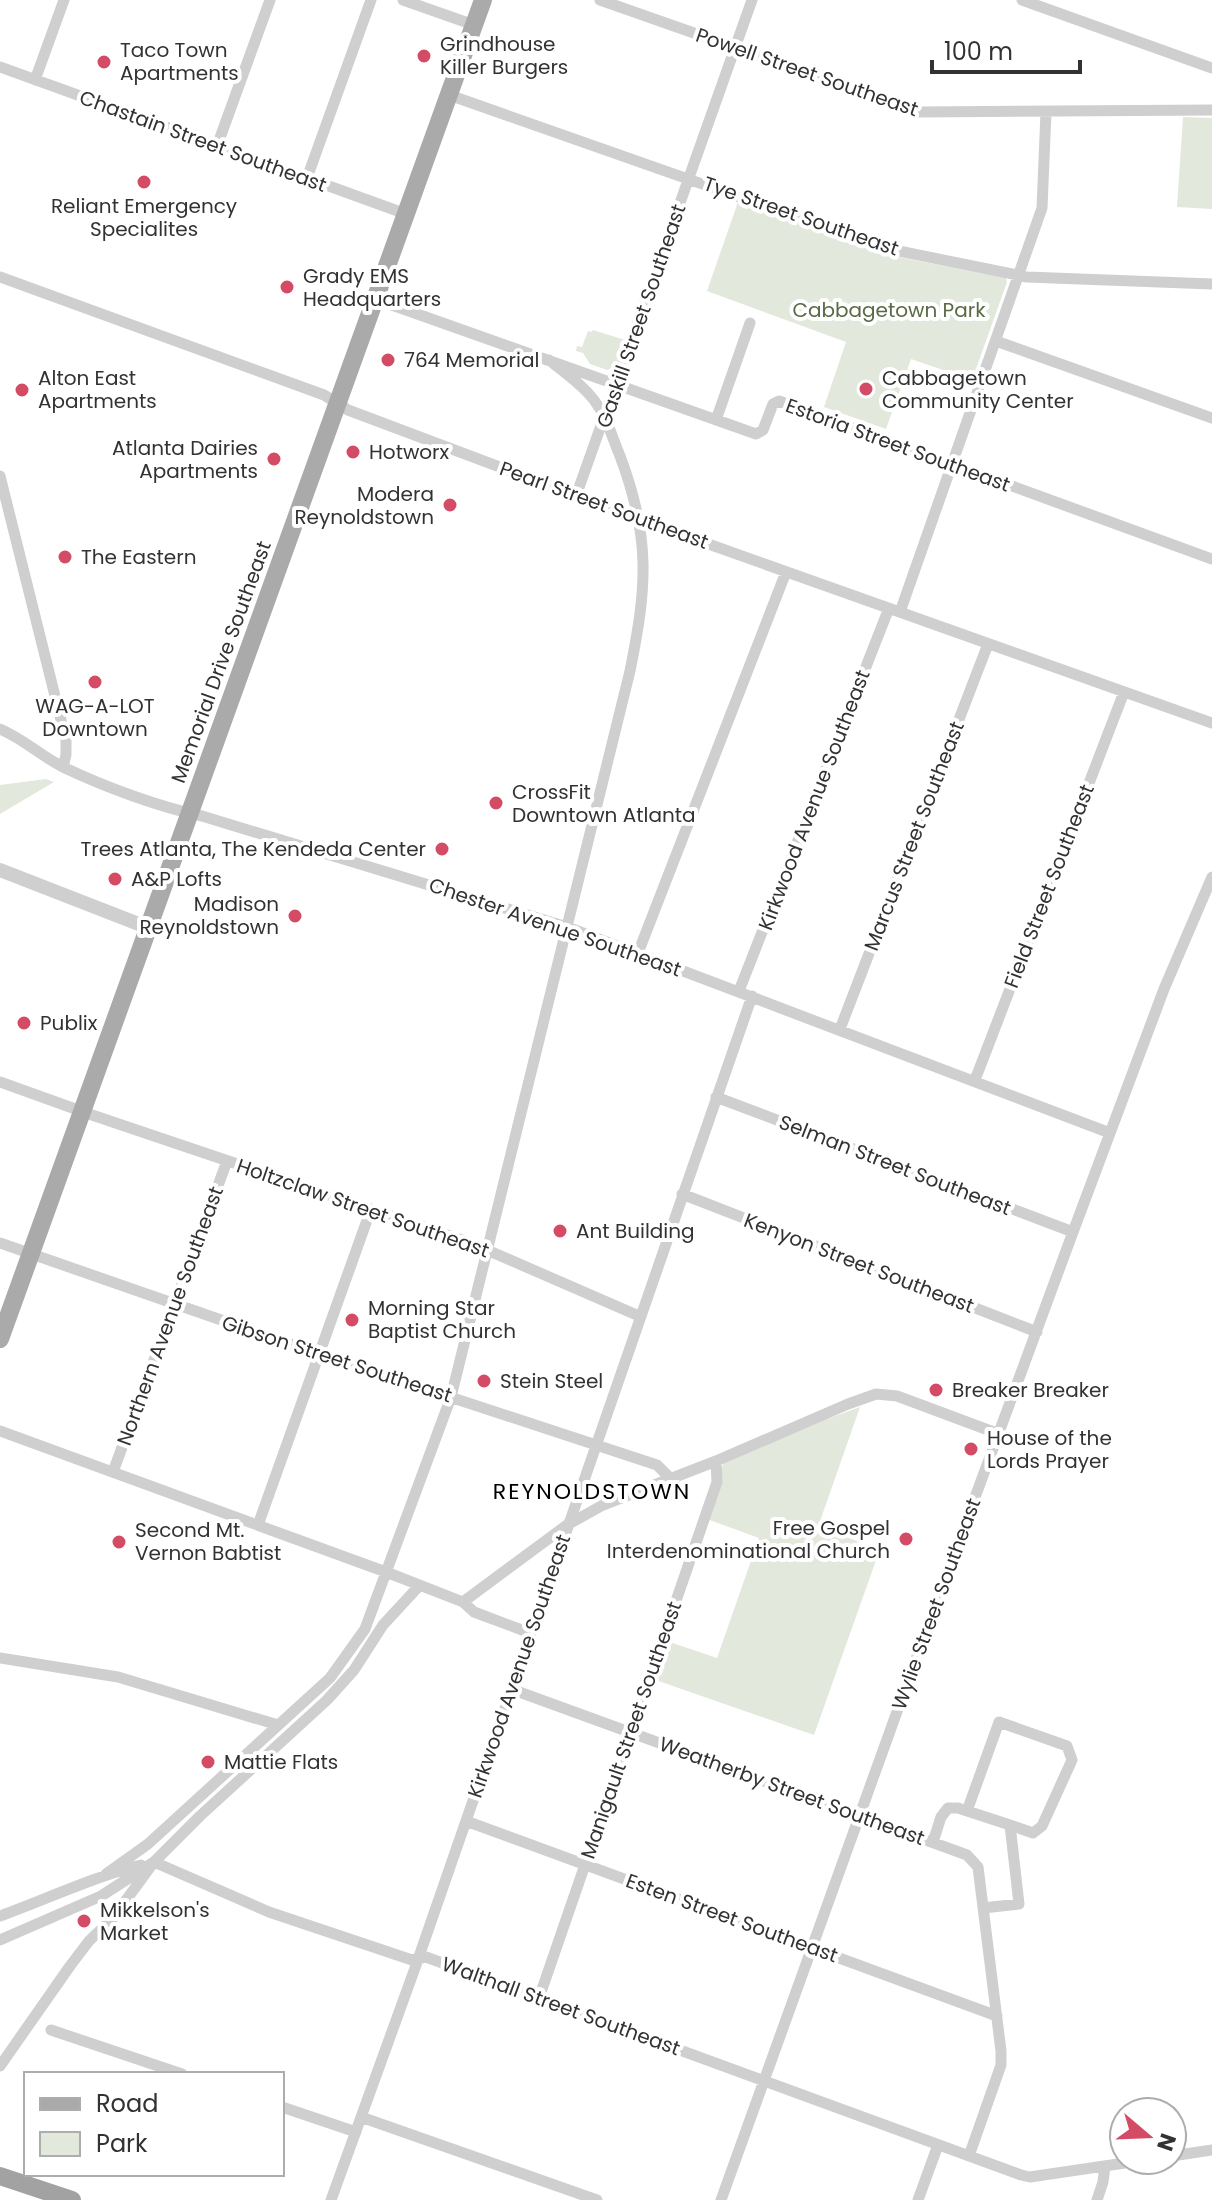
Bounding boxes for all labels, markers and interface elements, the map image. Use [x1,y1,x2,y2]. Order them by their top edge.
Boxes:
street label: Powell Street Southeast [692,21,922,123]
scale bar [932,24,1080,74]
place label: Grindhouse Killer Burgers [440,30,568,81]
text: 100 m [944,35,1013,68]
place label: Taco Town Apartments [120,36,239,87]
marker: Grindhouse Killer Burgers [415,47,433,65]
marker: Taco Town Apartments [95,53,113,71]
street label: Chastain Street Southeast [76,83,330,199]
street label: Tye Street Southeast [700,169,902,263]
marker: Reliant Emergency Specialites [135,173,153,191]
place label: Reliant Emergency Specialites [51,192,237,243]
street label: Gaskill Street Southeast [590,200,692,432]
place label: Grady EMS Headquarters [303,262,441,313]
marker: Grady EMS Headquarters [278,278,296,296]
park label: Cabbagetown Park [793,296,986,324]
place label: 764 Memorial [404,346,539,374]
marker: 764 Memorial [379,351,397,369]
place label: Alton East Apartments [38,364,157,415]
place label: Cabbagetown Community Center [882,364,1074,415]
marker: Cabbagetown Community Center [857,380,875,398]
marker: Alton East Apartments [13,381,31,399]
street label: Estoria Street Southeast [782,391,1014,499]
place label: Atlanta Dairies Apartments [112,434,258,485]
place label: Hotworx [369,438,450,466]
marker: Hotworx [344,443,362,461]
marker: Atlanta Dairies Apartments [265,450,283,468]
street label: Pearl Street Southeast [496,454,712,556]
place label: Modera Reynoldstown [294,480,434,531]
marker: Modera Reynoldstown [441,496,459,514]
street label: Memorial Drive Southeast [164,537,278,787]
place label: The Eastern [81,543,197,571]
marker: The Eastern [56,548,74,566]
street label: Kirkwood Avenue Southeast [751,666,877,934]
marker: WAG-A-LOT Downtown [86,673,104,691]
place label: WAG-A-LOT Downtown [35,692,155,743]
street label: Marcus Street Southeast [857,717,971,955]
place label: CrossFit Downtown Atlanta [512,778,696,829]
street label: Field Street Southeast [997,780,1101,992]
marker: CrossFit Downtown Atlanta [487,794,505,812]
place label: Trees Atlanta, The Kendeda Center [80,835,426,863]
marker: Trees Atlanta, The Kendeda Center [433,840,451,858]
place label: A&P Lofts [131,865,222,893]
marker: A&P Lofts [106,870,124,888]
street label: Chester Avenue Southeast [425,871,685,983]
place label: Madison Reynoldstown [139,890,279,941]
marker: Madison Reynoldstown [286,907,304,925]
place label: Publix [40,1009,98,1037]
marker: Publix [15,1014,33,1032]
street label: Selman Street Southeast [775,1108,1015,1222]
street label: Holtzclaw Street Southeast [233,1152,493,1264]
street label: Northern Avenue Southeast [110,1183,230,1449]
street label: Kenyon Street Southeast [740,1206,978,1320]
place label: Ant Building [576,1217,695,1245]
marker: Ant Building [551,1222,569,1240]
place label: Morning Star Baptist Church [368,1294,516,1345]
street label: Gibson Street Southeast [218,1309,456,1409]
marker: Morning Star Baptist Church [343,1311,361,1329]
place label: Stein Steel [500,1367,603,1395]
marker: Stein Steel [475,1372,493,1390]
place label: Breaker Breaker [952,1376,1109,1404]
marker: Breaker Breaker [927,1381,945,1399]
place label: House of the Lords Prayer [987,1424,1112,1475]
marker: House of the Lords Prayer [962,1440,980,1458]
district label: REYNOLDSTOWN [493,1476,691,1507]
street label: Wylie Street Southeast [885,1494,987,1714]
place label: Free Gospel Interdenominational Church [607,1514,890,1565]
place label: Second Mt. Vernon Babtist [135,1516,281,1567]
street label: Kirkwood Avenue Southeast [461,1530,577,1802]
marker: Free Gospel Interdenominational Church [897,1530,915,1548]
marker: Second Mt. Vernon Babtist [110,1533,128,1551]
street label: Manigault Street Southeast [574,1597,688,1863]
street label: Weatherby Street Southeast [655,1730,929,1852]
place label: Mattie Flats [224,1748,338,1776]
marker: Mattie Flats [199,1753,217,1771]
street label: Esten Street Southeast [622,1867,842,1969]
place label: Mikkelson's Market [100,1896,210,1947]
marker: Mikkelson's Market [75,1912,93,1930]
street label: Walthall Street Southeast [438,1950,684,2062]
legend [24,2072,284,2176]
text: Road [96,2087,158,2120]
north arrow [1108,2096,1188,2176]
text: Park [96,2127,148,2160]
text: N [1149,2129,1184,2155]

